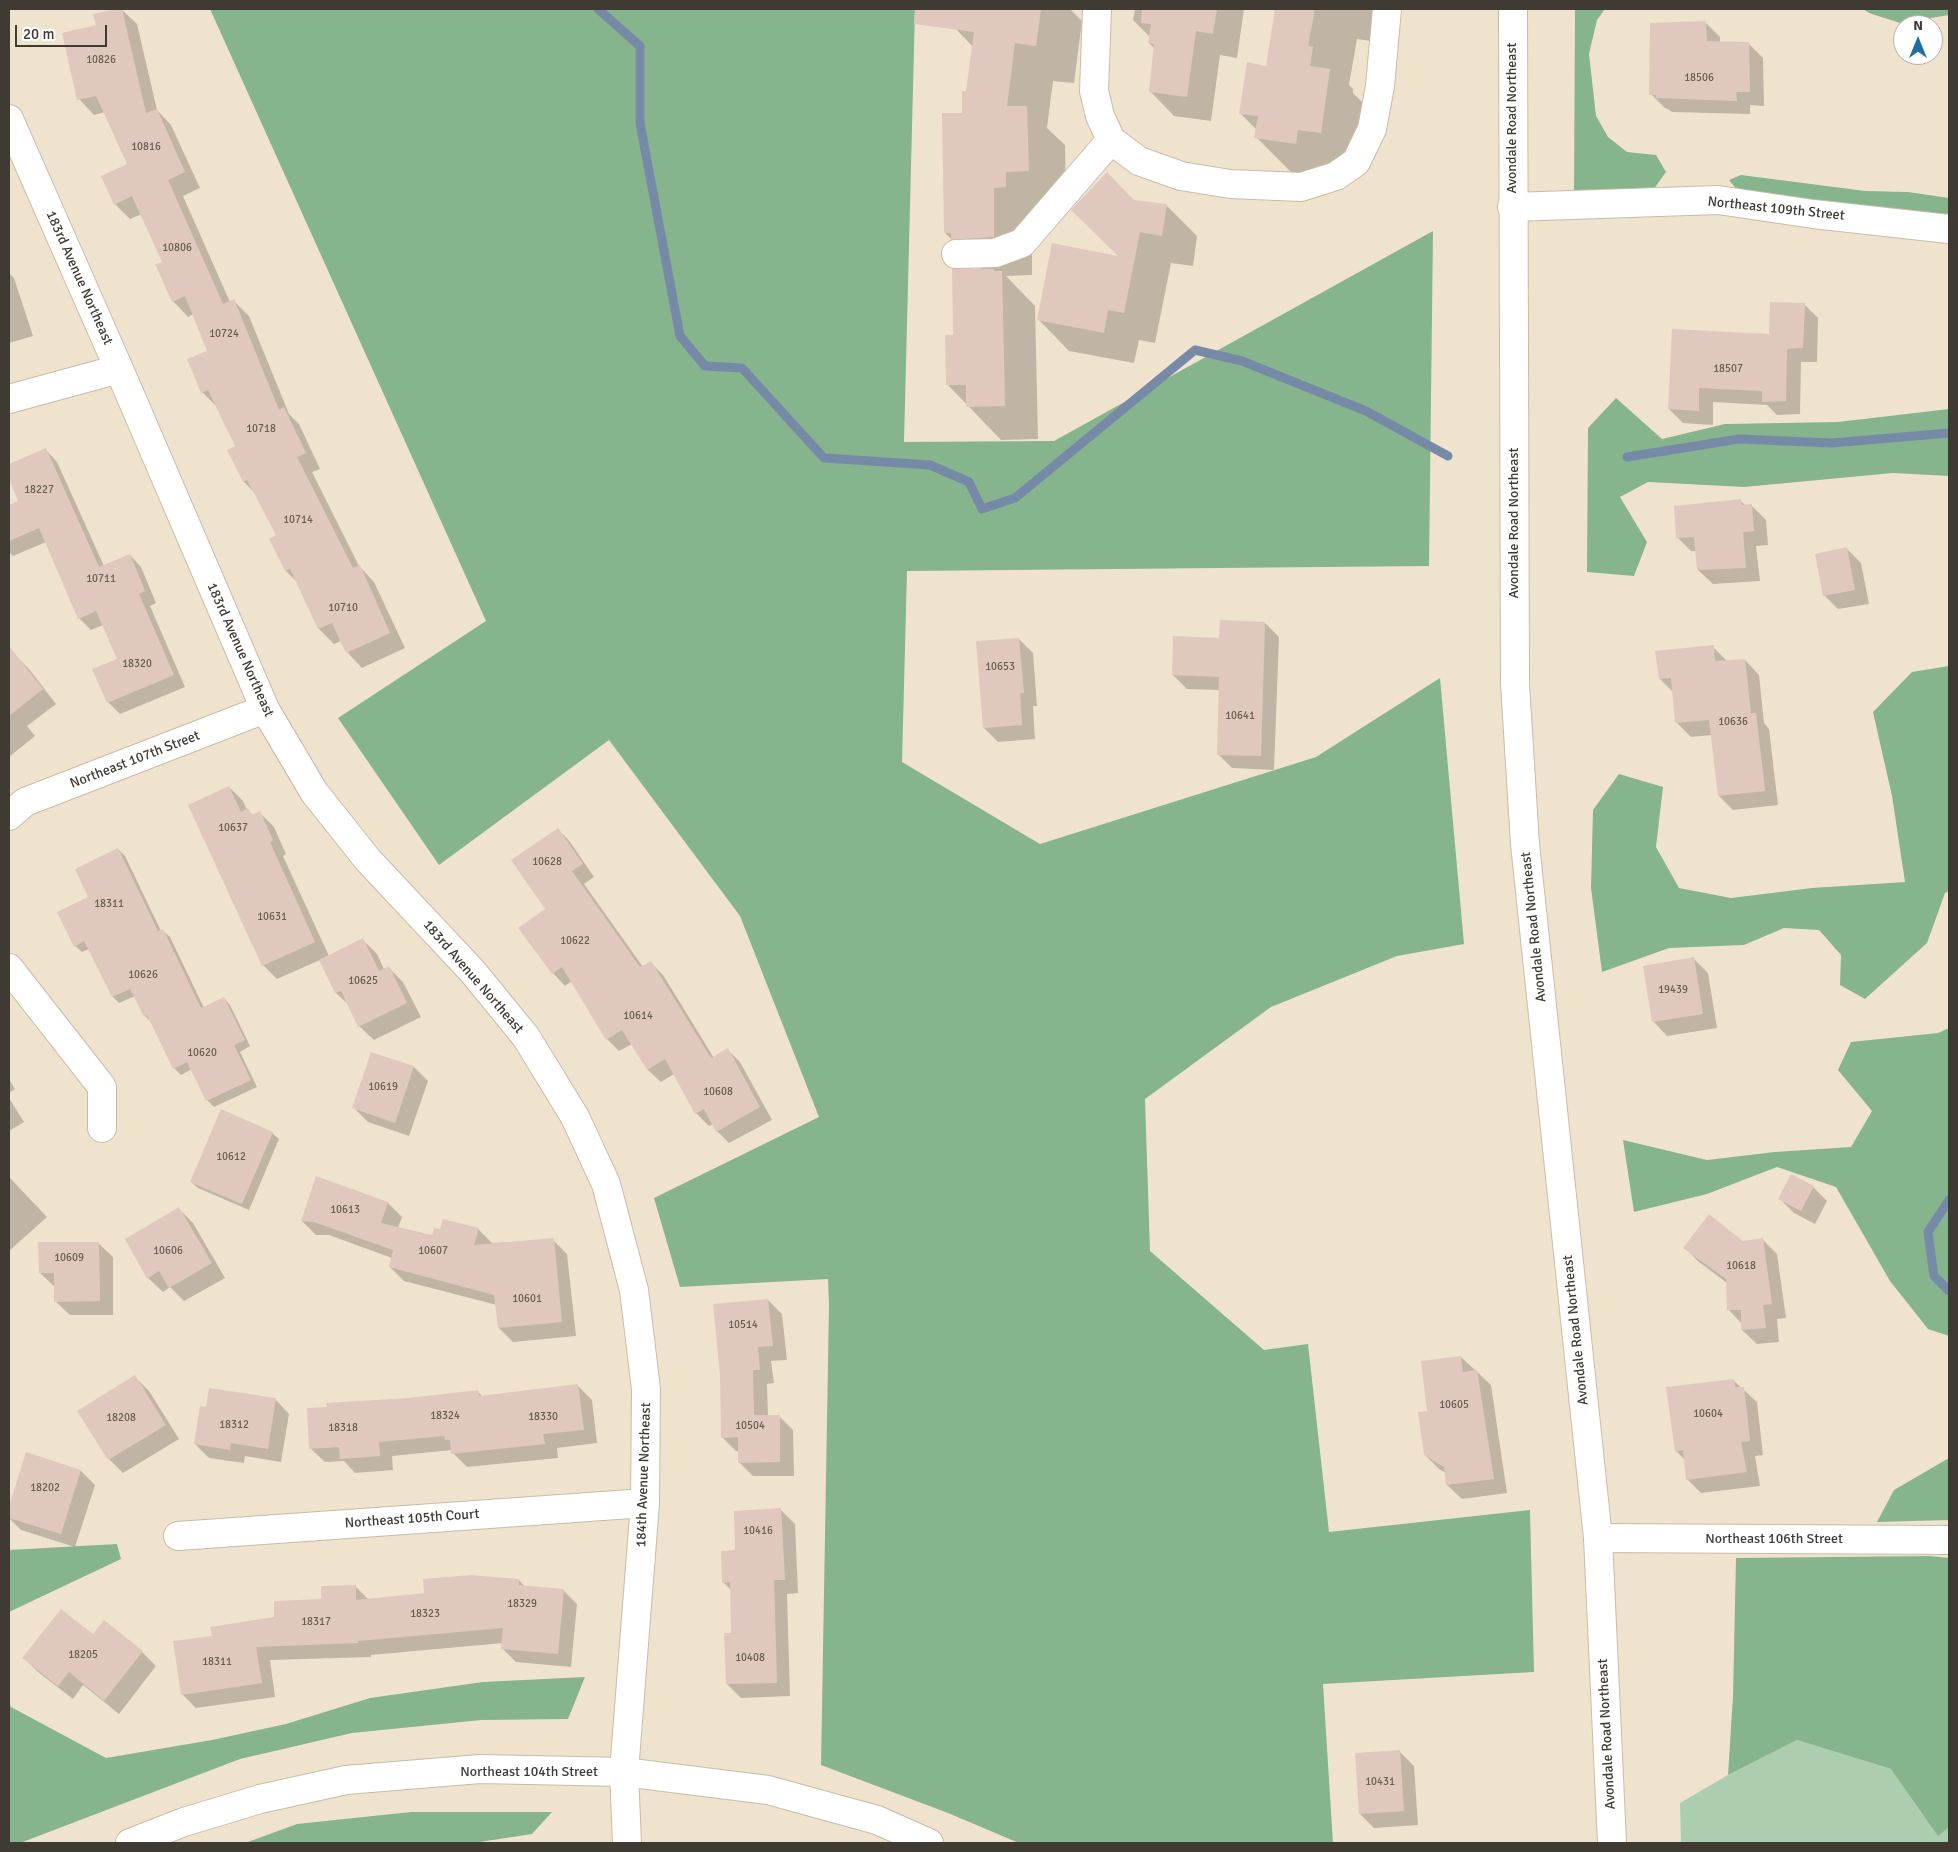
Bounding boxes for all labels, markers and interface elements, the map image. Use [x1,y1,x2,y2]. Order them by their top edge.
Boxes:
scale bar [18,15,110,47]
north arrow [1893,15,1943,65]
text: N [1913,17,1923,34]
text: 20 m [23,25,54,43]
street label: Avondale Road Northeast [1504,43,1520,193]
house number: 10826 [86,53,116,67]
house number: 18506 [1684,71,1714,85]
house number: 10816 [131,140,161,154]
street label: Northeast 109th Street [1707,193,1845,225]
street label: 183rd Avenue Northeast [42,208,116,348]
house number: 10806 [162,241,192,255]
house number: 10724 [209,327,239,341]
house number: 18507 [1713,362,1743,376]
house number: 10718 [246,422,276,436]
street label: Avondale Road Northeast [1506,448,1522,598]
house number: 18227 [24,483,54,497]
house number: 10714 [283,513,313,527]
house number: 10711 [86,572,116,586]
street label: 183rd Avenue Northeast [203,580,277,720]
house number: 10710 [328,601,358,615]
house number: 18320 [122,657,152,671]
house number: 10653 [985,660,1015,674]
house number: 10641 [1225,709,1255,723]
house number: 10636 [1718,715,1748,729]
street label: Northeast 107th Street [68,727,202,793]
house number: 10637 [218,821,248,835]
street label: Avondale Road Northeast [1518,851,1550,1003]
house number: 10628 [532,855,562,869]
house number: 18311 [94,897,124,911]
house number: 10631 [257,910,287,924]
street label: 183rd Avenue Northeast [419,917,527,1037]
house number: 10622 [560,934,590,948]
house number: 10626 [128,968,158,982]
house number: 10625 [348,974,378,988]
house number: 19439 [1658,983,1688,997]
house number: 10614 [623,1009,653,1023]
house number: 10620 [187,1046,217,1060]
house number: 10619 [368,1080,398,1094]
house number: 10608 [703,1085,733,1099]
house number: 10612 [216,1150,246,1164]
house number: 10613 [330,1203,360,1217]
house number: 10606 [153,1244,183,1258]
house number: 10607 [418,1244,448,1258]
house number: 10609 [54,1251,84,1265]
street label: Avondale Road Northeast [1560,1254,1592,1406]
house number: 10618 [1726,1259,1756,1273]
house number: 10601 [512,1292,542,1306]
house number: 10514 [728,1318,758,1332]
house number: 10605 [1439,1398,1469,1412]
street label: 184th Avenue Northeast [633,1402,655,1548]
house number: 10604 [1693,1407,1723,1421]
house number: 18324 [430,1409,460,1423]
house number: 18330 [528,1410,558,1424]
house number: 18208 [106,1411,136,1425]
house number: 18312 [219,1418,249,1432]
house number: 10504 [735,1419,765,1433]
house number: 18318 [328,1421,358,1435]
house number: 18202 [30,1481,60,1495]
street label: Northeast 105th Court [344,1506,480,1532]
house number: 10416 [743,1524,773,1538]
street label: Northeast 106th Street [1705,1531,1843,1547]
house number: 18329 [507,1597,537,1611]
house number: 18323 [410,1607,440,1621]
house number: 18317 [301,1615,331,1629]
house number: 18205 [68,1648,98,1662]
house number: 10408 [735,1651,765,1665]
house number: 18311 [202,1655,232,1669]
street label: Avondale Road Northeast [1595,1658,1619,1810]
street label: Northeast 104th Street [460,1764,598,1780]
house number: 10431 [1365,1775,1395,1789]

